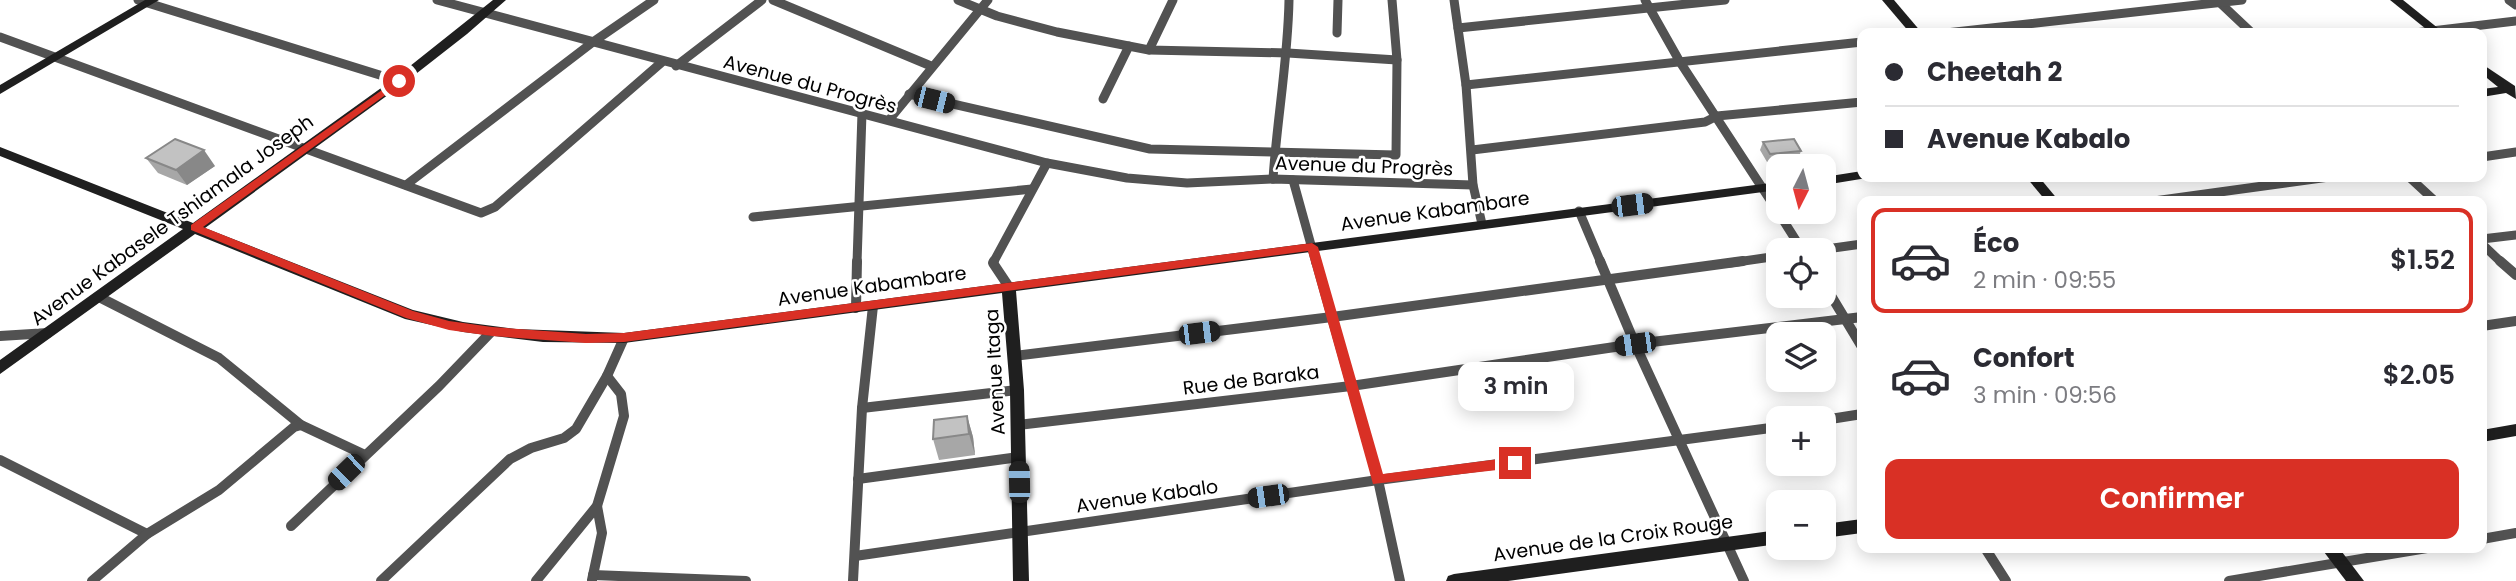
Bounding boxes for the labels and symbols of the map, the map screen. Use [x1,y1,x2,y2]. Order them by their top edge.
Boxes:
street label: Avenue du Progrès [720,48,900,120]
route start [383,65,415,97]
car [912,85,957,115]
street label: Avenue Kabasele Tshiamala Joseph [25,108,319,332]
street label: Avenue du Progrès [1274,149,1454,183]
north arrow [1766,154,1836,224]
street label: Avenue Kabambare [1339,184,1531,238]
car [1610,192,1655,218]
street label: Avenue Kabambare [776,259,968,313]
street label: Avenue Itaga [978,308,1012,436]
car [1177,320,1222,346]
car [1613,331,1658,357]
street label: Rue de Baraka [1181,358,1321,402]
callout: 3 min [1457,362,1573,410]
route end [1499,447,1531,479]
car [324,450,369,494]
car [1009,461,1030,503]
street label: Avenue Kabalo [1074,473,1220,519]
car [1246,483,1291,509]
street label: Avenue de la Croix Rouge [1491,508,1735,568]

